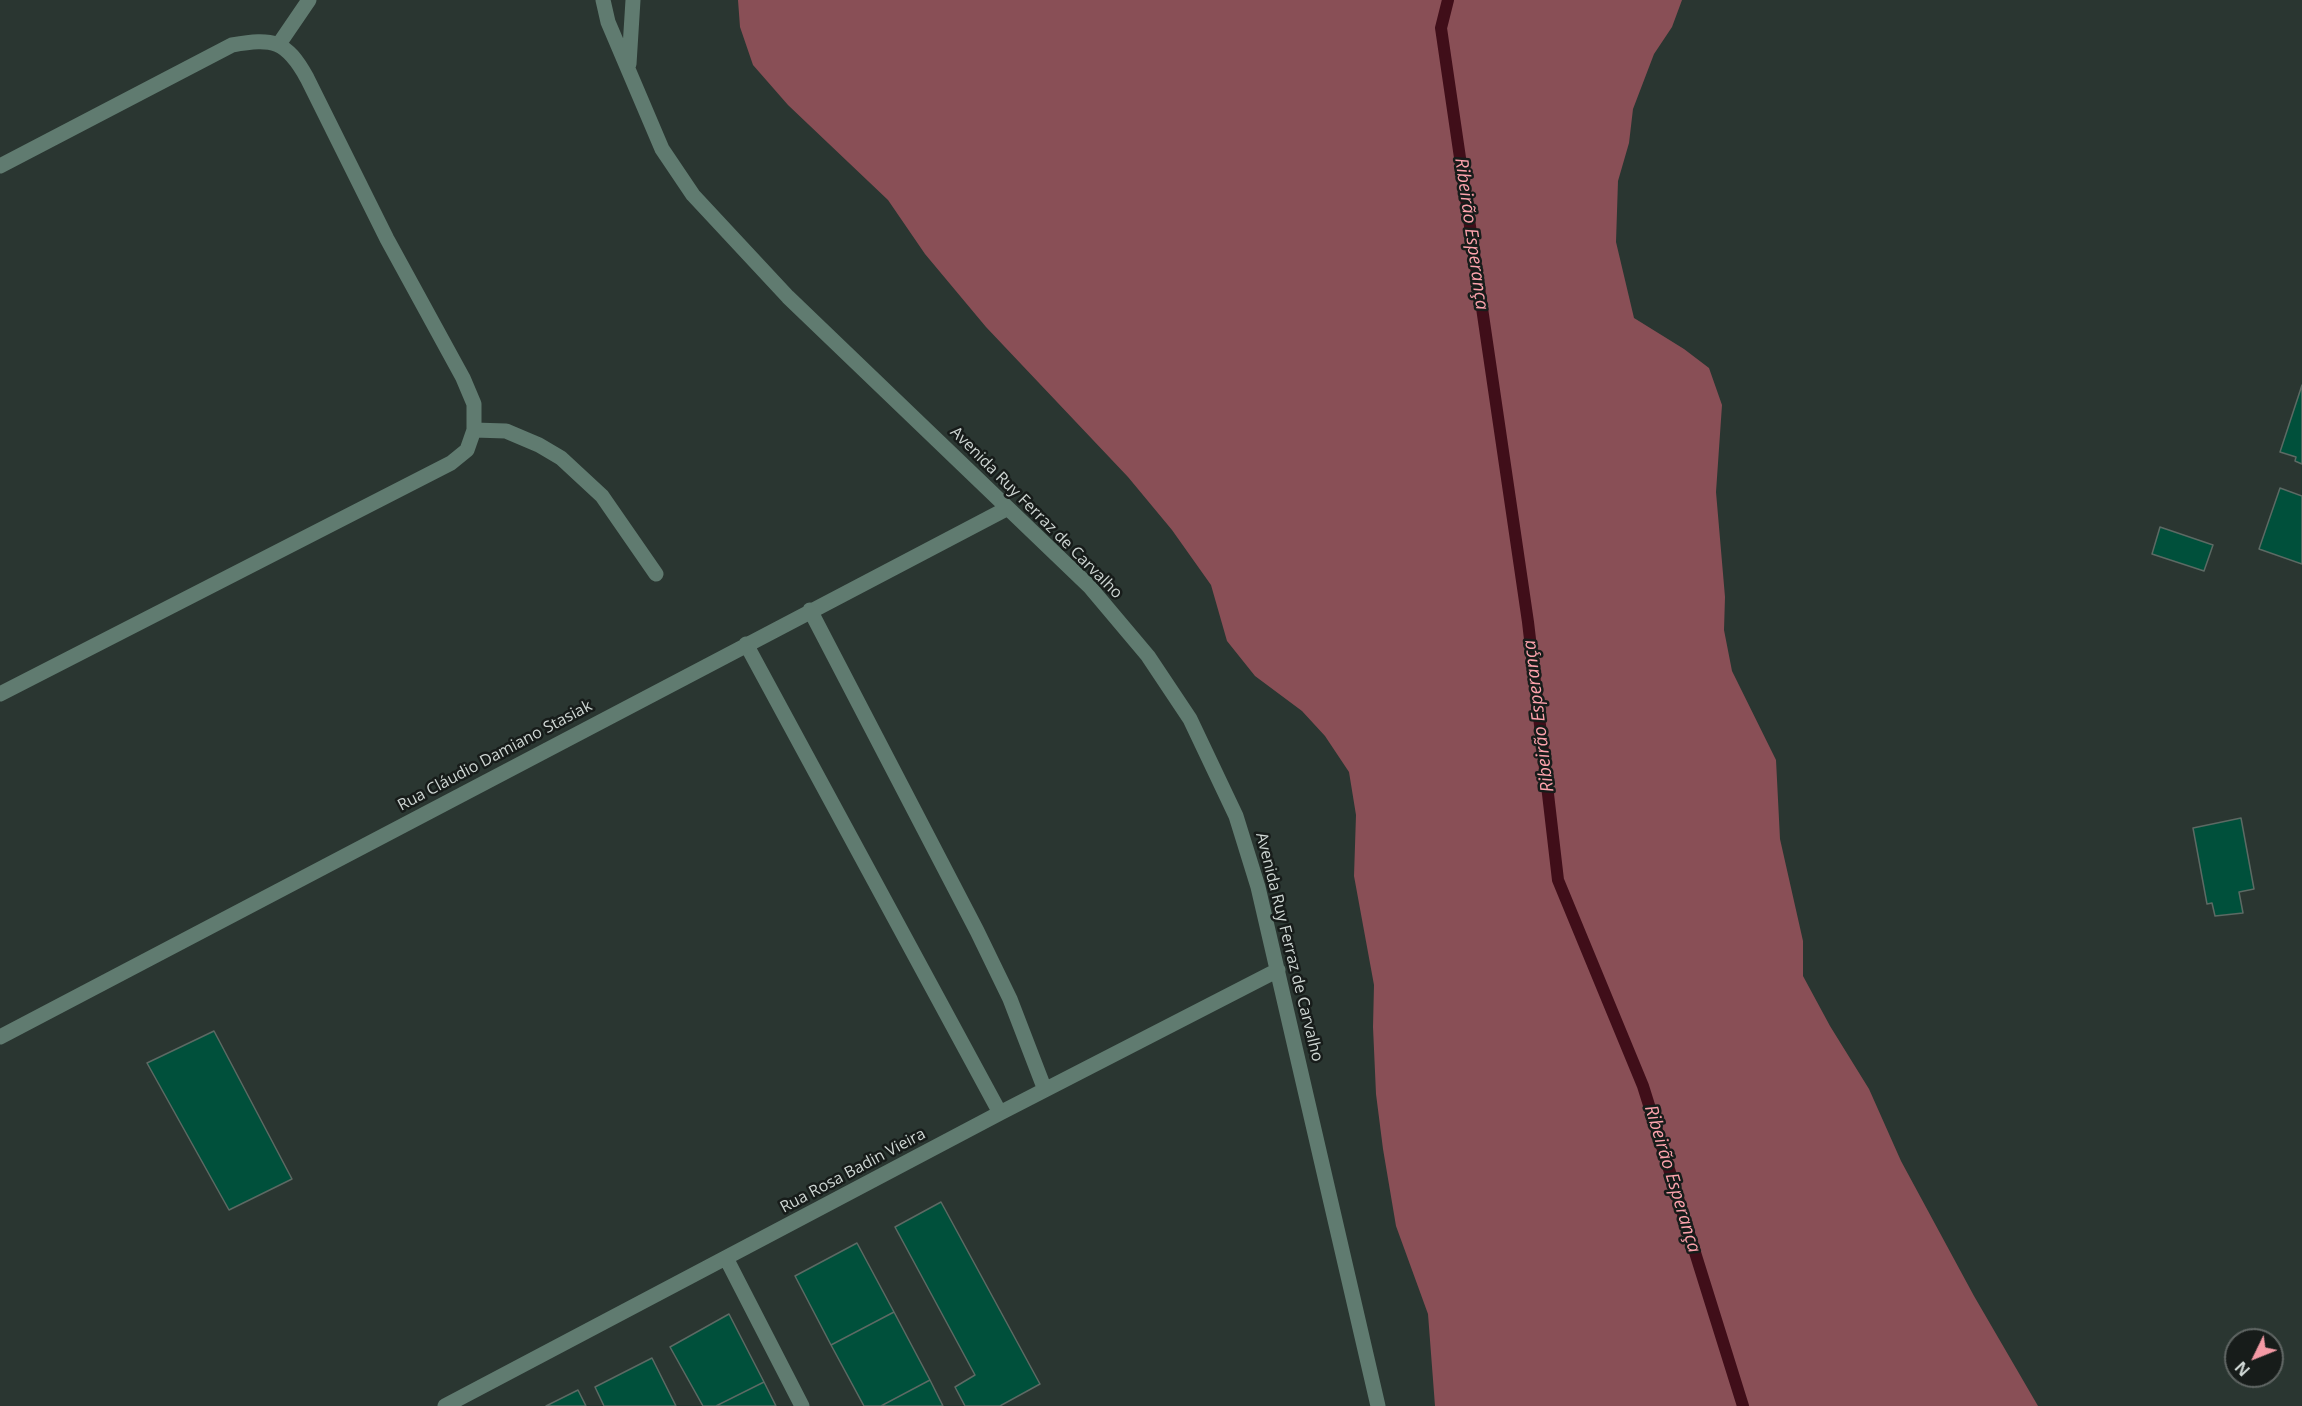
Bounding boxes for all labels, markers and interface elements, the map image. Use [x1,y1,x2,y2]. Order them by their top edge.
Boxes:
water label: Ribeirão Esperança [1450,157,1492,311]
street label: Avenida Ruy Ferraz de Carvalho [946,423,1126,603]
water label: Ribeirão Esperança [1519,639,1559,793]
street label: Rua Cláudio Damiano Stasiak [395,697,595,815]
street label: Avenida Ruy Ferraz de Carvalho [1251,831,1327,1063]
water label: Ribeirão Esperança [1639,1103,1705,1255]
street label: Rua Rosa Badin Vieira [777,1125,929,1217]
north arrow [2224,1328,2284,1388]
text: N [2230,1357,2255,1381]

